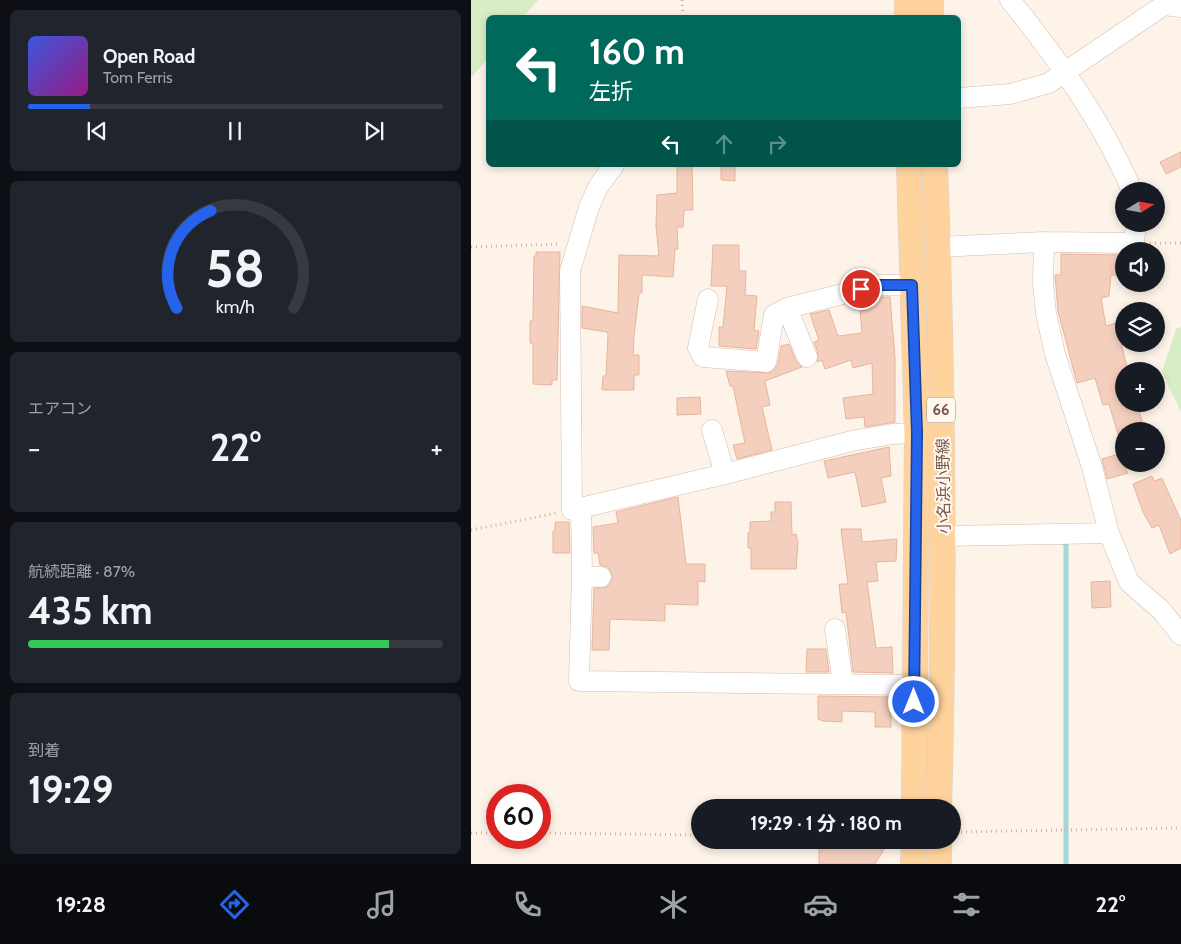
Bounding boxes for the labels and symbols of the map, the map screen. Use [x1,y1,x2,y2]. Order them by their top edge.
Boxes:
north arrow [1115,182,1165,232]
pin [840,268,882,310]
road number: 66 [927,398,955,422]
street label: 小名浜小野線 [933,438,954,534]
position arrow [887,675,939,727]
speed limit sign: 60 [486,784,551,849]

